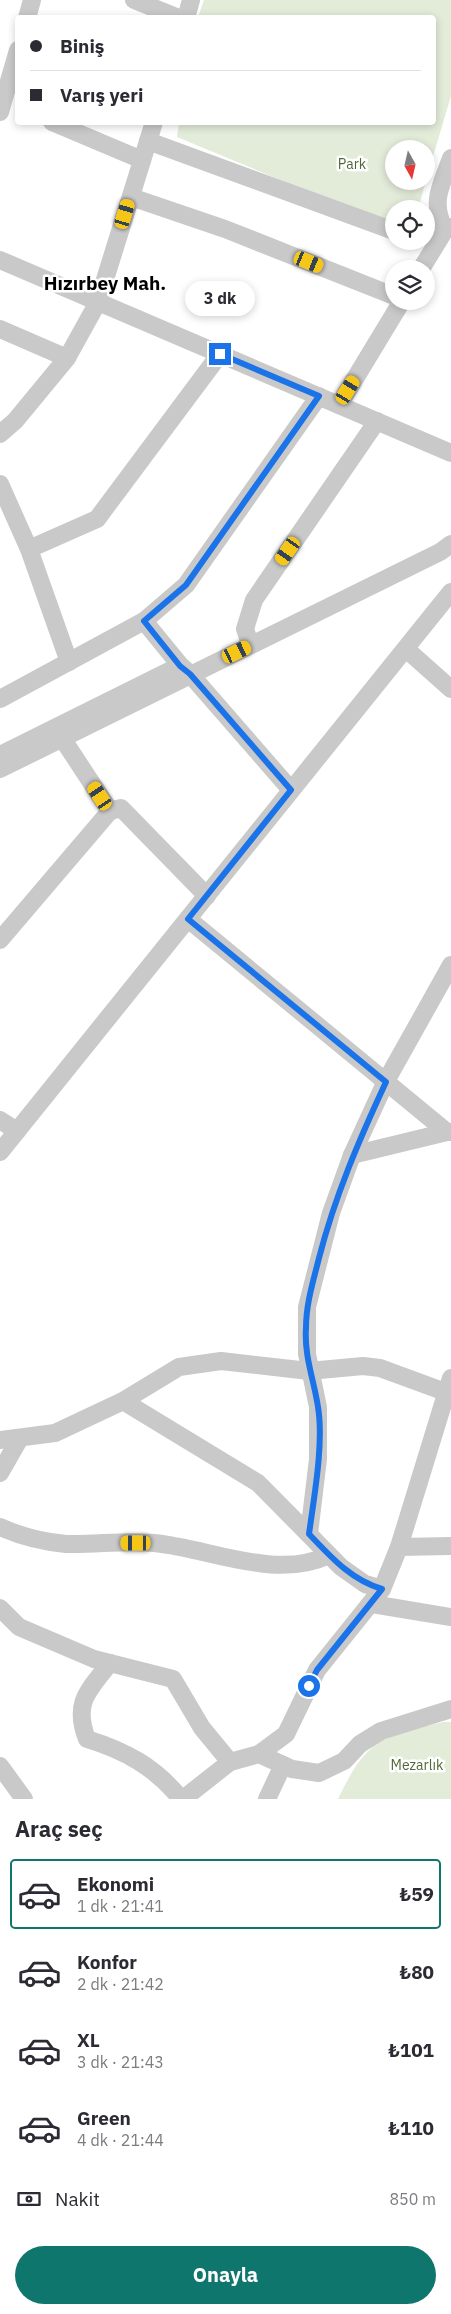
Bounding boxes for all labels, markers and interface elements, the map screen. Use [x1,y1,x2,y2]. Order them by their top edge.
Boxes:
text: Biniş [60,34,104,58]
text: Varış yeri [60,83,143,107]
north arrow [385,140,435,190]
map controls [385,140,435,310]
park label: Park [338,155,367,173]
car [113,197,136,231]
button: locate [385,200,435,250]
car [292,249,325,275]
button: layers [385,260,435,310]
district label: Hızırbey Mah. [44,271,166,295]
callout: 3 dk [185,282,255,316]
text: 3 dk [204,288,236,308]
route end [209,343,231,365]
car [333,373,362,407]
car [273,534,302,568]
car [220,639,253,665]
car [85,779,114,813]
car [121,1536,151,1551]
route start [298,1675,320,1697]
park label: Mezarlık [391,1756,444,1774]
text: Araç seç [15,1814,103,1843]
icon: car [17,1872,62,1917]
text: Ekonomi [77,1872,154,1896]
text: ₺59 [400,1882,434,1906]
text: 1 dk · 21:41 [77,1896,164,1916]
icon: car [17,1950,62,1995]
text: Konfor [77,1950,137,1974]
text: ₺80 [400,1960,434,1984]
text: 2 dk · 21:42 [77,1974,164,1994]
icon: car [17,2028,62,2073]
text: XL [77,2028,100,2052]
text: ₺101 [388,2038,434,2062]
text: 3 dk · 21:43 [77,2052,164,2072]
icon: car [17,2106,62,2151]
text: Green [77,2106,131,2130]
text: ₺110 [388,2116,434,2140]
text: 4 dk · 21:44 [77,2130,164,2150]
icon: cash [15,2185,43,2213]
text: Nakit [55,2187,100,2211]
text: 850 m [389,2189,436,2209]
button: Onayla [15,2246,436,2304]

